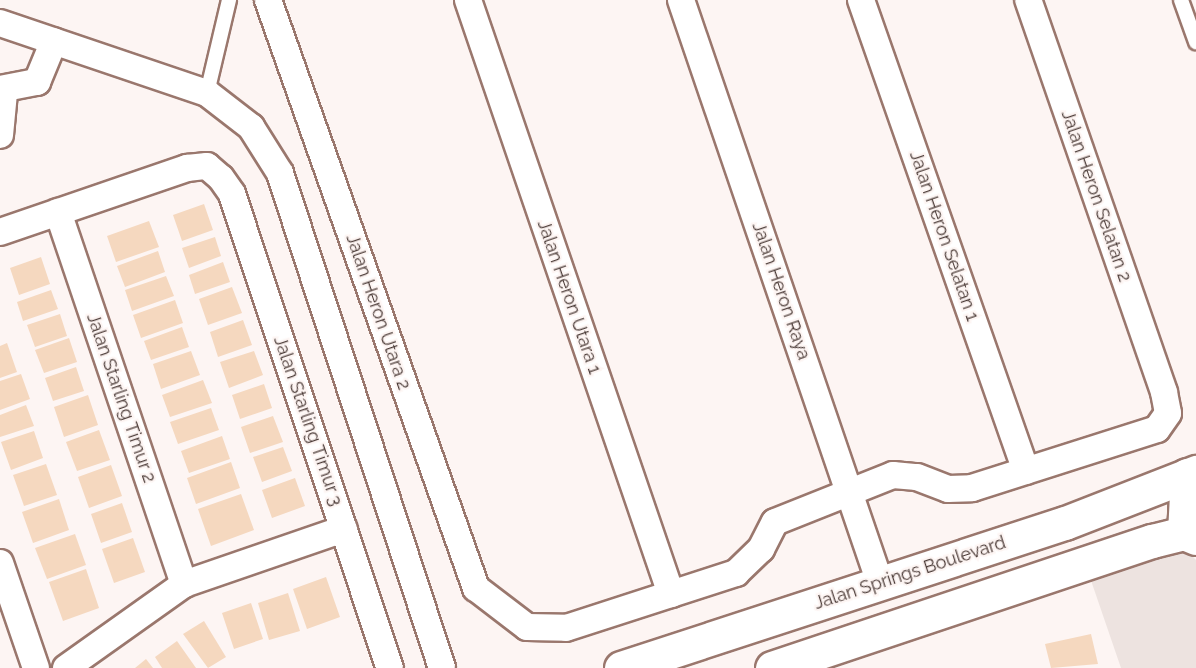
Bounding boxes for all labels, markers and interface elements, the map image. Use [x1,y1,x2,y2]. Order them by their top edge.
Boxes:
street label: Jalan Heron Selatan 2 [1056,107,1136,285]
street label: Jalan Heron Selatan 1 [905,148,983,324]
street label: Jalan Heron Utara 1 [533,217,605,377]
street label: Jalan Heron Raya [747,219,815,363]
street label: Jalan Heron Utara 2 [341,231,415,393]
street label: Jalan Starling Timur 2 [82,310,160,486]
street label: Jalan Starling Timur 3 [269,333,347,509]
street label: Jalan Springs Boulevard [811,532,1009,614]

